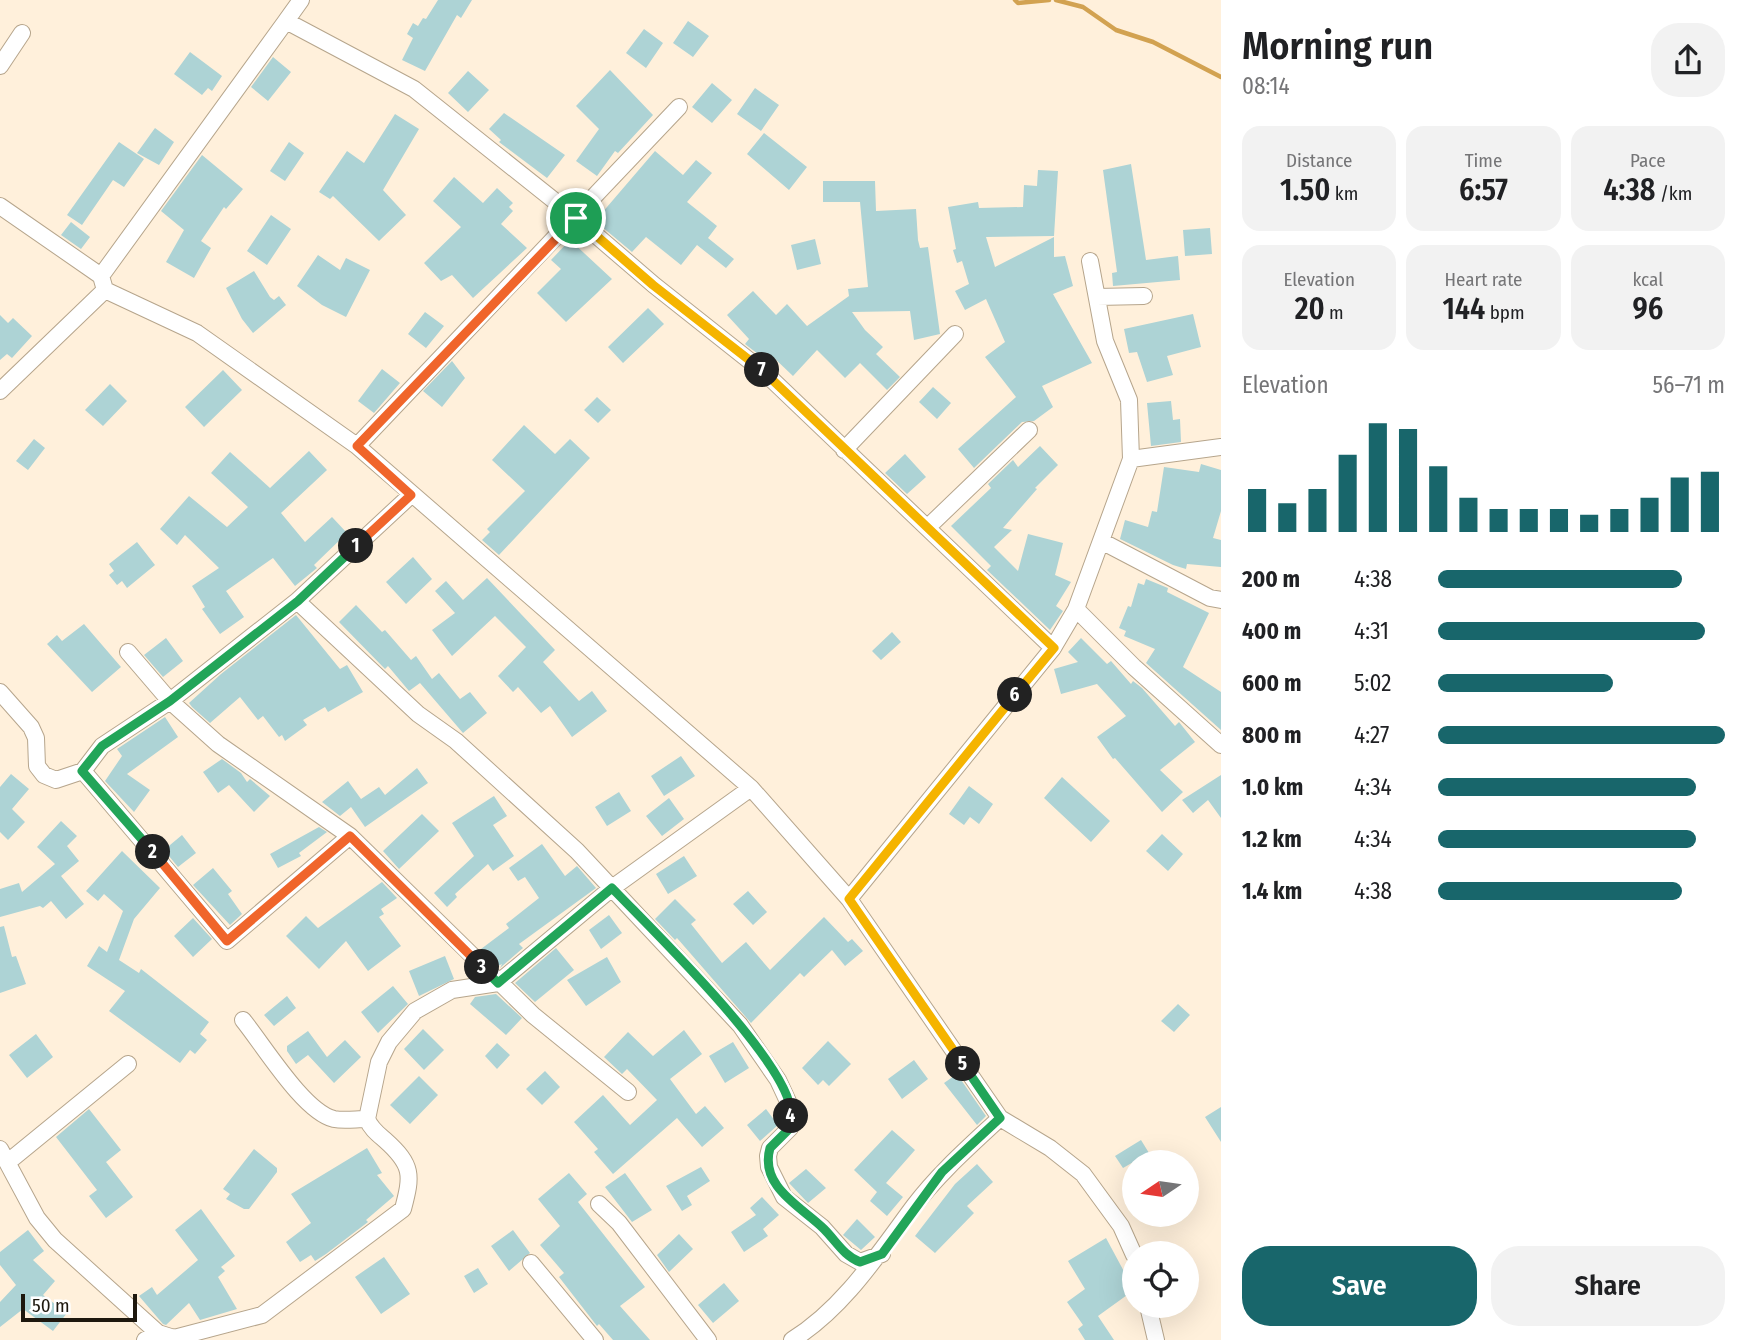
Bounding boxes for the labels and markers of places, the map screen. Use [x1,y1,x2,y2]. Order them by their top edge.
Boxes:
pin [546,188,606,248]
pin: 7 [744,352,780,388]
pin: 1 [338,528,374,564]
pin: 6 [998,678,1032,712]
pin: 2 [136,834,170,870]
pin: 3 [464,950,500,984]
pin: 5 [946,1046,981,1082]
pin: 4 [774,1098,808,1134]

